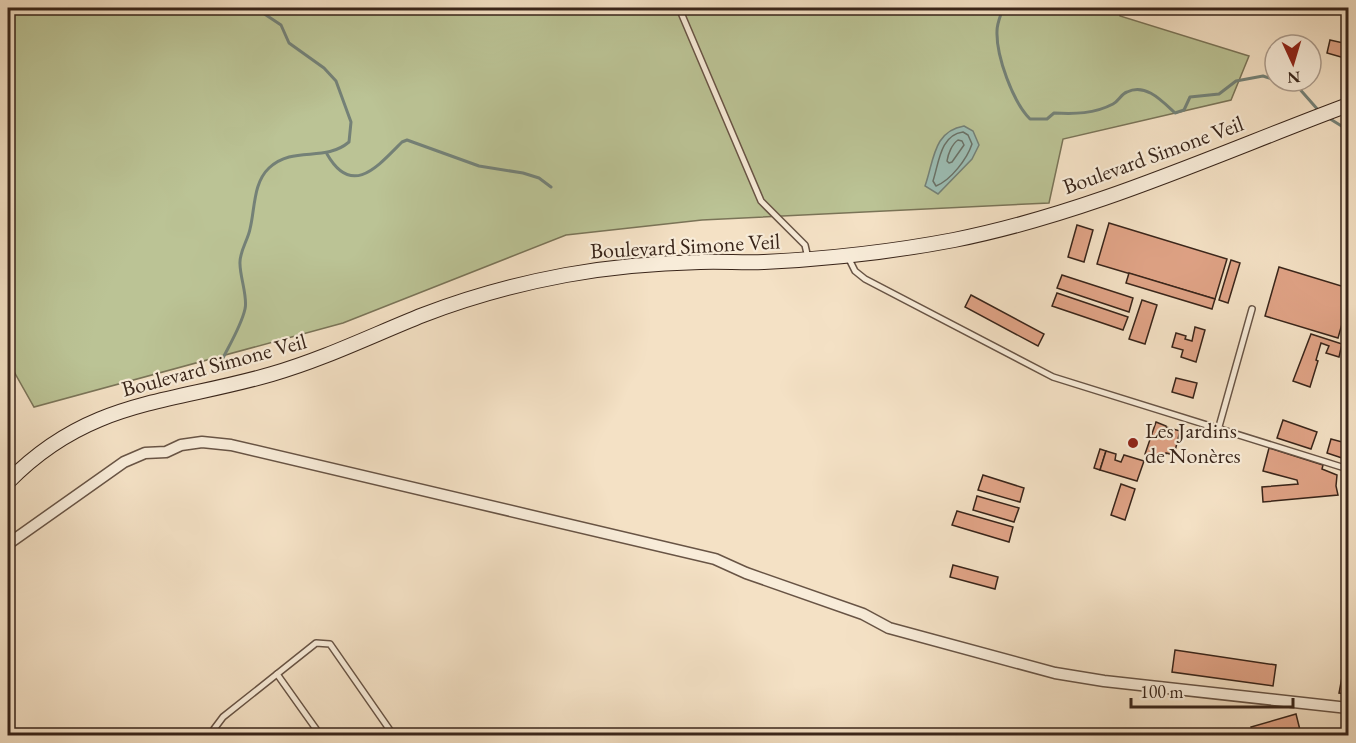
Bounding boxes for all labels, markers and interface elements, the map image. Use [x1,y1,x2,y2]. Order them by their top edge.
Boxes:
north arrow [1263,33,1323,93]
text: N [1287,67,1301,88]
street label: Boulevard Simone Veil [1059,109,1247,201]
street label: Boulevard Simone Veil [589,227,781,265]
street label: Boulevard Simone Veil [118,326,310,404]
place label: Les Jardins de Nonères [1145,416,1241,470]
marker: Les Jardins de Nonères [1126,436,1140,450]
scale bar [1131,671,1293,709]
text: 100 m [1140,680,1184,703]

